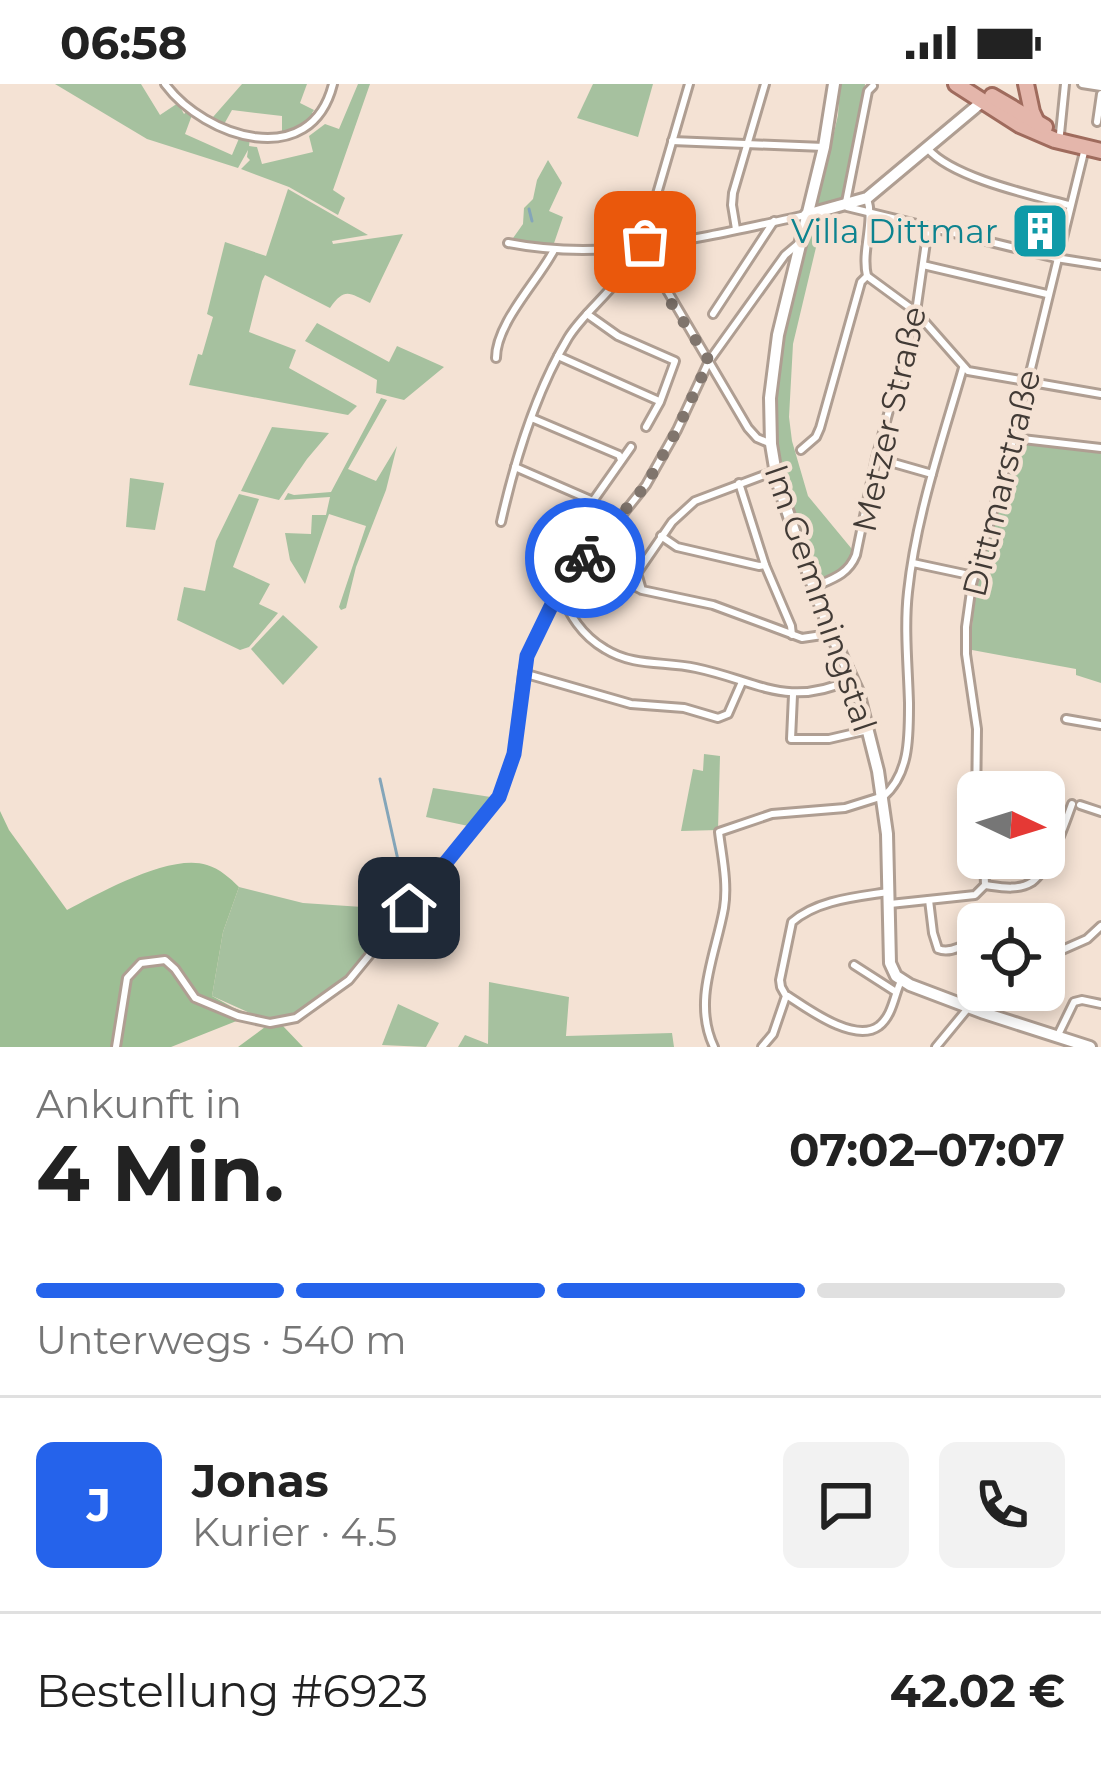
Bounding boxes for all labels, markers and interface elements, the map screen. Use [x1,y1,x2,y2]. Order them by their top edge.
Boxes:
text: 06:58 [60,15,188,70]
pin [594,191,696,293]
building icon: Villa Dittmar [1009,200,1071,262]
icon: bag [612,209,678,275]
place label: Villa Dittmar [791,211,998,251]
street label: Metzer Straße [844,302,934,536]
street label: Dittmarstraße [953,365,1049,601]
street label: Im Gemmingstal [756,459,886,737]
courier [525,498,645,618]
icon: bike [552,525,618,591]
north arrow [957,771,1065,879]
map controls [957,771,1065,1011]
pin [358,857,460,959]
icon: home [376,875,442,941]
button: locate [957,903,1065,1011]
text: Ankunft in [36,1080,242,1128]
text: 07:02–07:07 [789,1122,1065,1177]
text: 4 Min. [36,1125,284,1221]
text: Unterwegs · 540 m [36,1316,407,1364]
button: chat [783,1442,909,1568]
button: phone [939,1442,1065,1568]
text: Jonas [192,1453,329,1508]
text: J [87,1477,111,1532]
text: Kurier · 4.5 [192,1508,397,1556]
text: Bestellung #6923 [36,1663,428,1718]
text: 42.02 € [890,1663,1065,1718]

